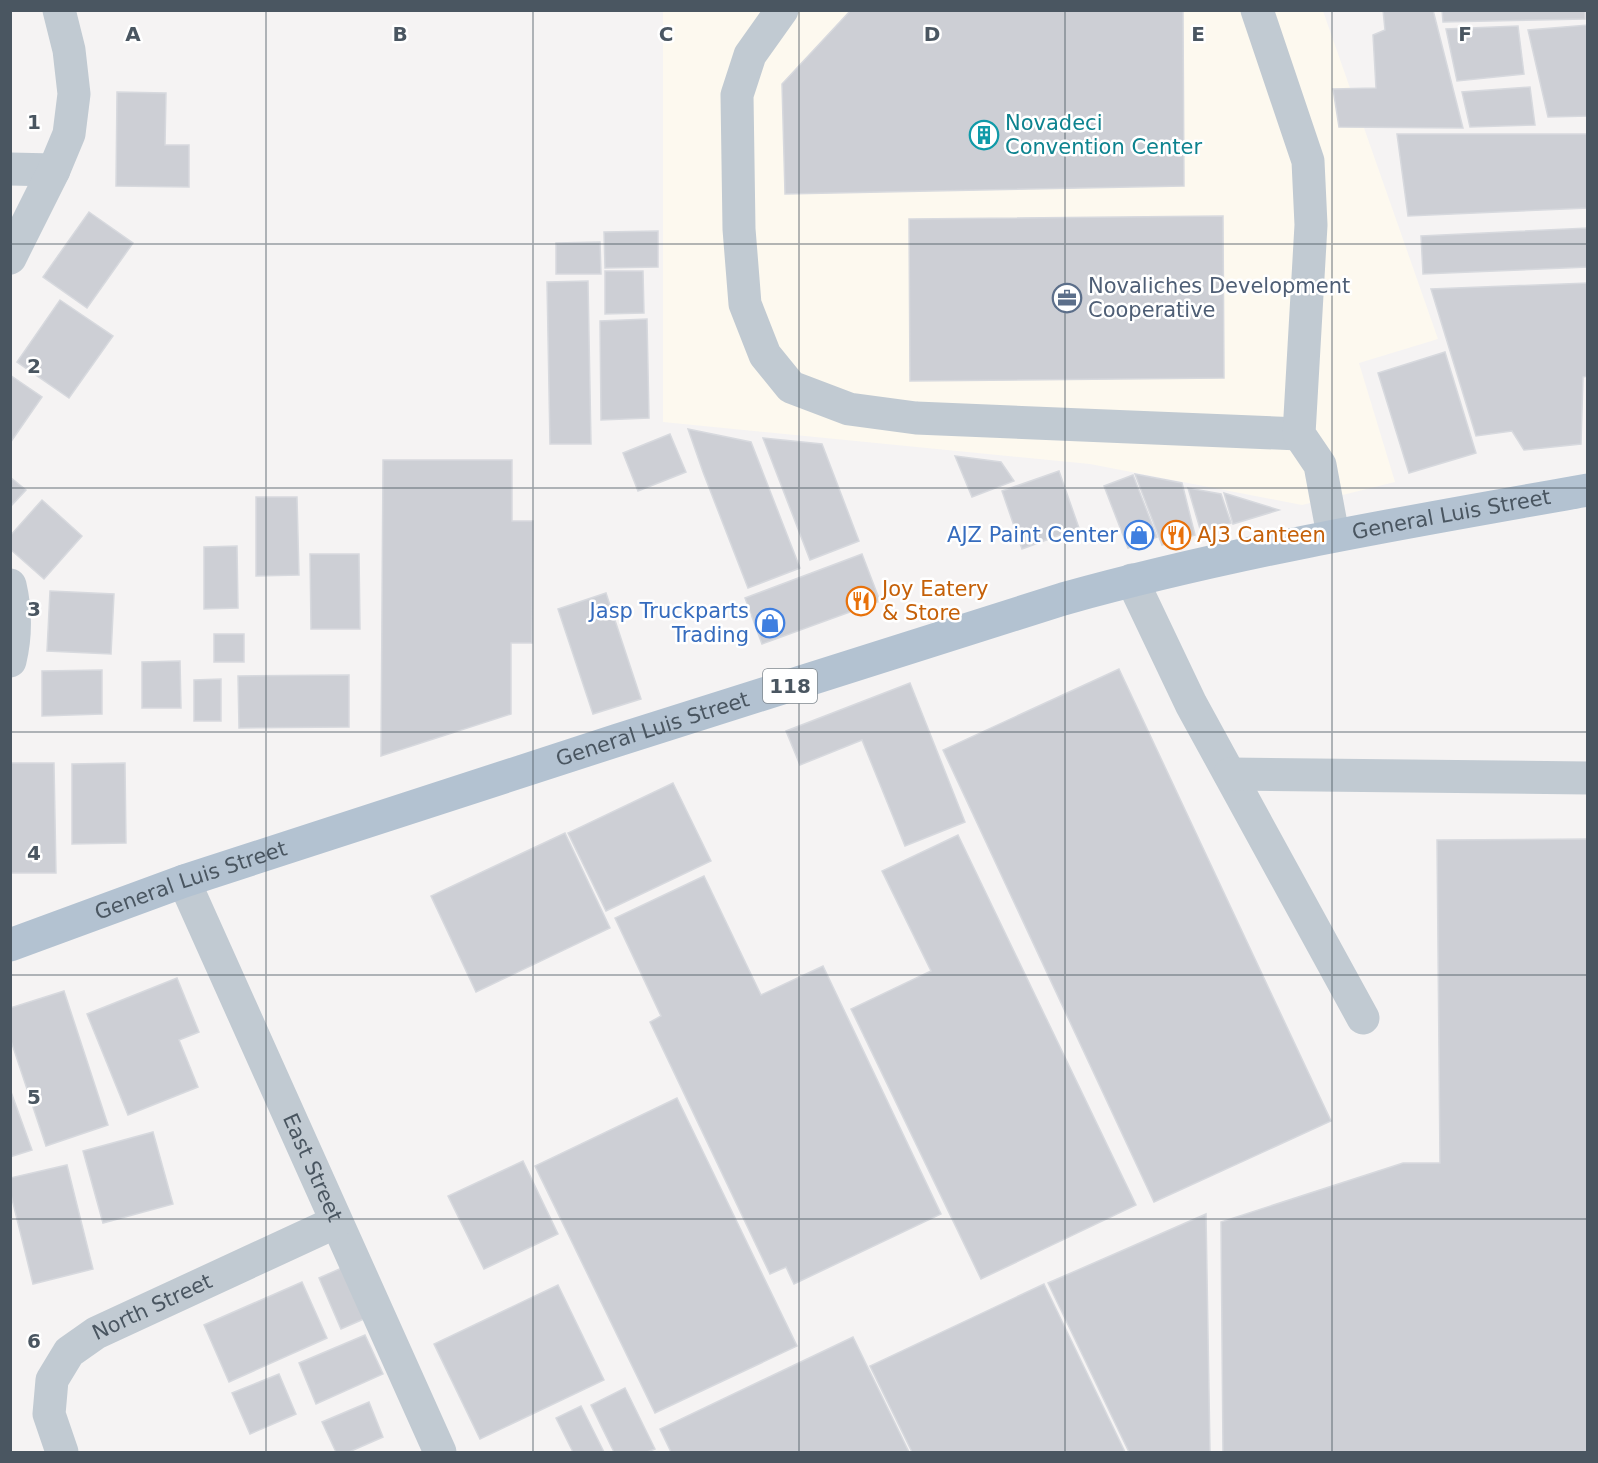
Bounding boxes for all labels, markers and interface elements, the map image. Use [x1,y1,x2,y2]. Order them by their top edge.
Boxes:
text: A [125,22,141,46]
text: B [392,22,408,46]
text: C [659,22,673,46]
text: D [924,22,940,46]
text: E [1191,22,1205,46]
text: F [1458,22,1472,46]
text: 1 [27,110,41,134]
place label: Novadeci Convention Center [1005,111,1202,159]
building icon: Novadeci Convention Center [968,119,1000,151]
place label: Novaliches Development Cooperative [1088,274,1350,322]
office icon: Novaliches Development Cooperative [1051,282,1083,314]
text: 2 [27,354,41,378]
street label: General Luis Street [1350,485,1552,544]
shop icon: AJZ Paint Center [1123,519,1155,551]
restaurant icon: AJ3 Canteen [1160,519,1192,551]
place label: AJZ Paint Center [947,523,1118,547]
place label: AJ3 Canteen [1197,523,1326,547]
place label: Joy Eatery & Store [880,577,989,625]
restaurant icon: Joy Eatery & Store [845,585,877,617]
text: 3 [27,597,41,621]
place label: Jasp Truckparts Trading [588,599,749,647]
shop icon: Jasp Truckparts Trading [754,607,786,639]
road number: 118 [763,669,817,703]
street label: General Luis Street [553,687,752,771]
street label: General Luis Street [92,836,290,925]
text: 4 [27,841,41,865]
text: 5 [27,1085,41,1109]
street label: East Street [278,1110,347,1225]
street label: North Street [88,1269,216,1345]
text: 6 [27,1329,41,1353]

